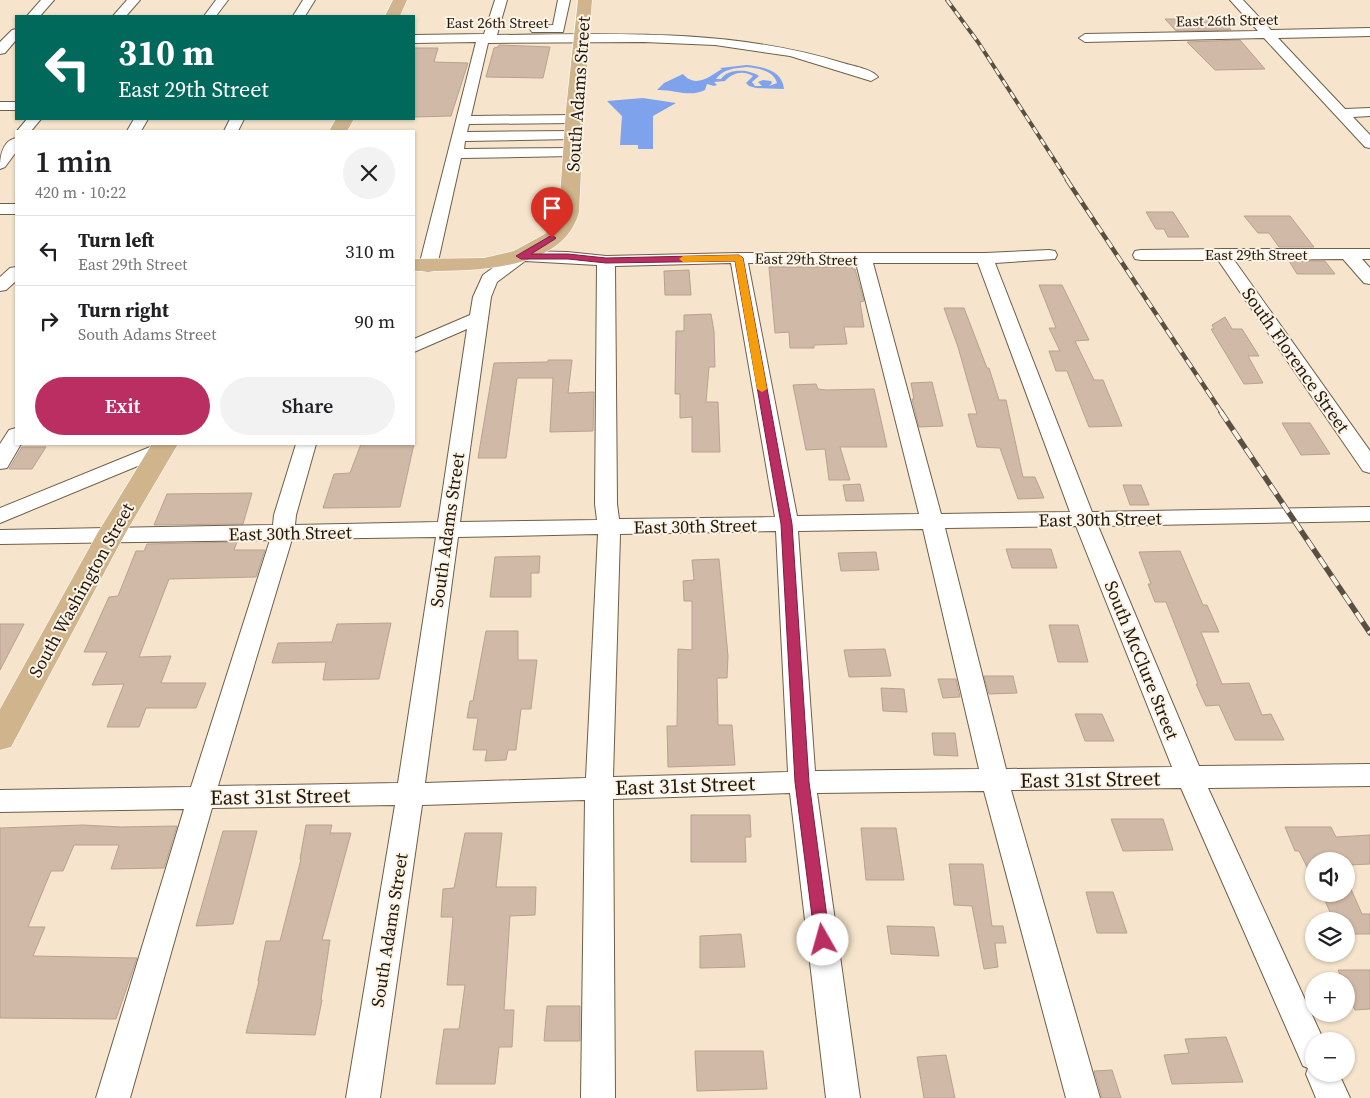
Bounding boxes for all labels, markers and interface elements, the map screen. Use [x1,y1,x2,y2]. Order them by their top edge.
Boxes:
street label: East 26th Street [1175,9,1279,31]
street label: East 26th Street [446,12,548,33]
street label: South Adams Street [560,15,596,173]
text: 310 m [118,29,214,77]
icon: left [35,35,100,100]
text: East 29th Street [118,74,269,104]
text: 1 min [35,141,112,182]
button: close [343,147,395,199]
text: 420 m · 10:22 [35,181,126,203]
pin [531,187,573,238]
icon: arrive [538,194,566,222]
text: Turn left [78,227,154,253]
icon: left [35,237,63,265]
text: 310 m [345,238,395,264]
street label: East 29th Street [1205,244,1307,265]
street label: East 29th Street [754,248,858,270]
text: East 29th Street [78,253,188,275]
street label: South Florence Street [1236,282,1356,438]
text: Turn right [78,297,169,323]
icon: right [35,307,63,335]
text: 90 m [354,308,395,334]
text: South Adams Street [78,323,216,345]
button: Exit [35,377,210,435]
button: Share [220,377,395,435]
street label: South Adams Street [424,451,470,609]
street label: South Washington Street [22,498,140,682]
street label: East 30th Street [1038,505,1162,533]
street label: East 30th Street [633,512,757,540]
street label: East 30th Street [228,519,352,547]
street label: South McClure Street [1099,577,1185,743]
street label: East 31st Street [1020,763,1161,795]
street label: East 31st Street [614,768,756,802]
street label: East 31st Street [210,780,351,812]
street label: South Adams Street [364,851,414,1009]
map controls [1305,852,1355,1082]
button: sound [1305,852,1355,902]
button: layers [1305,912,1355,962]
position arrow [796,913,848,965]
button: + [1305,972,1355,1022]
button: − [1305,1032,1355,1082]

